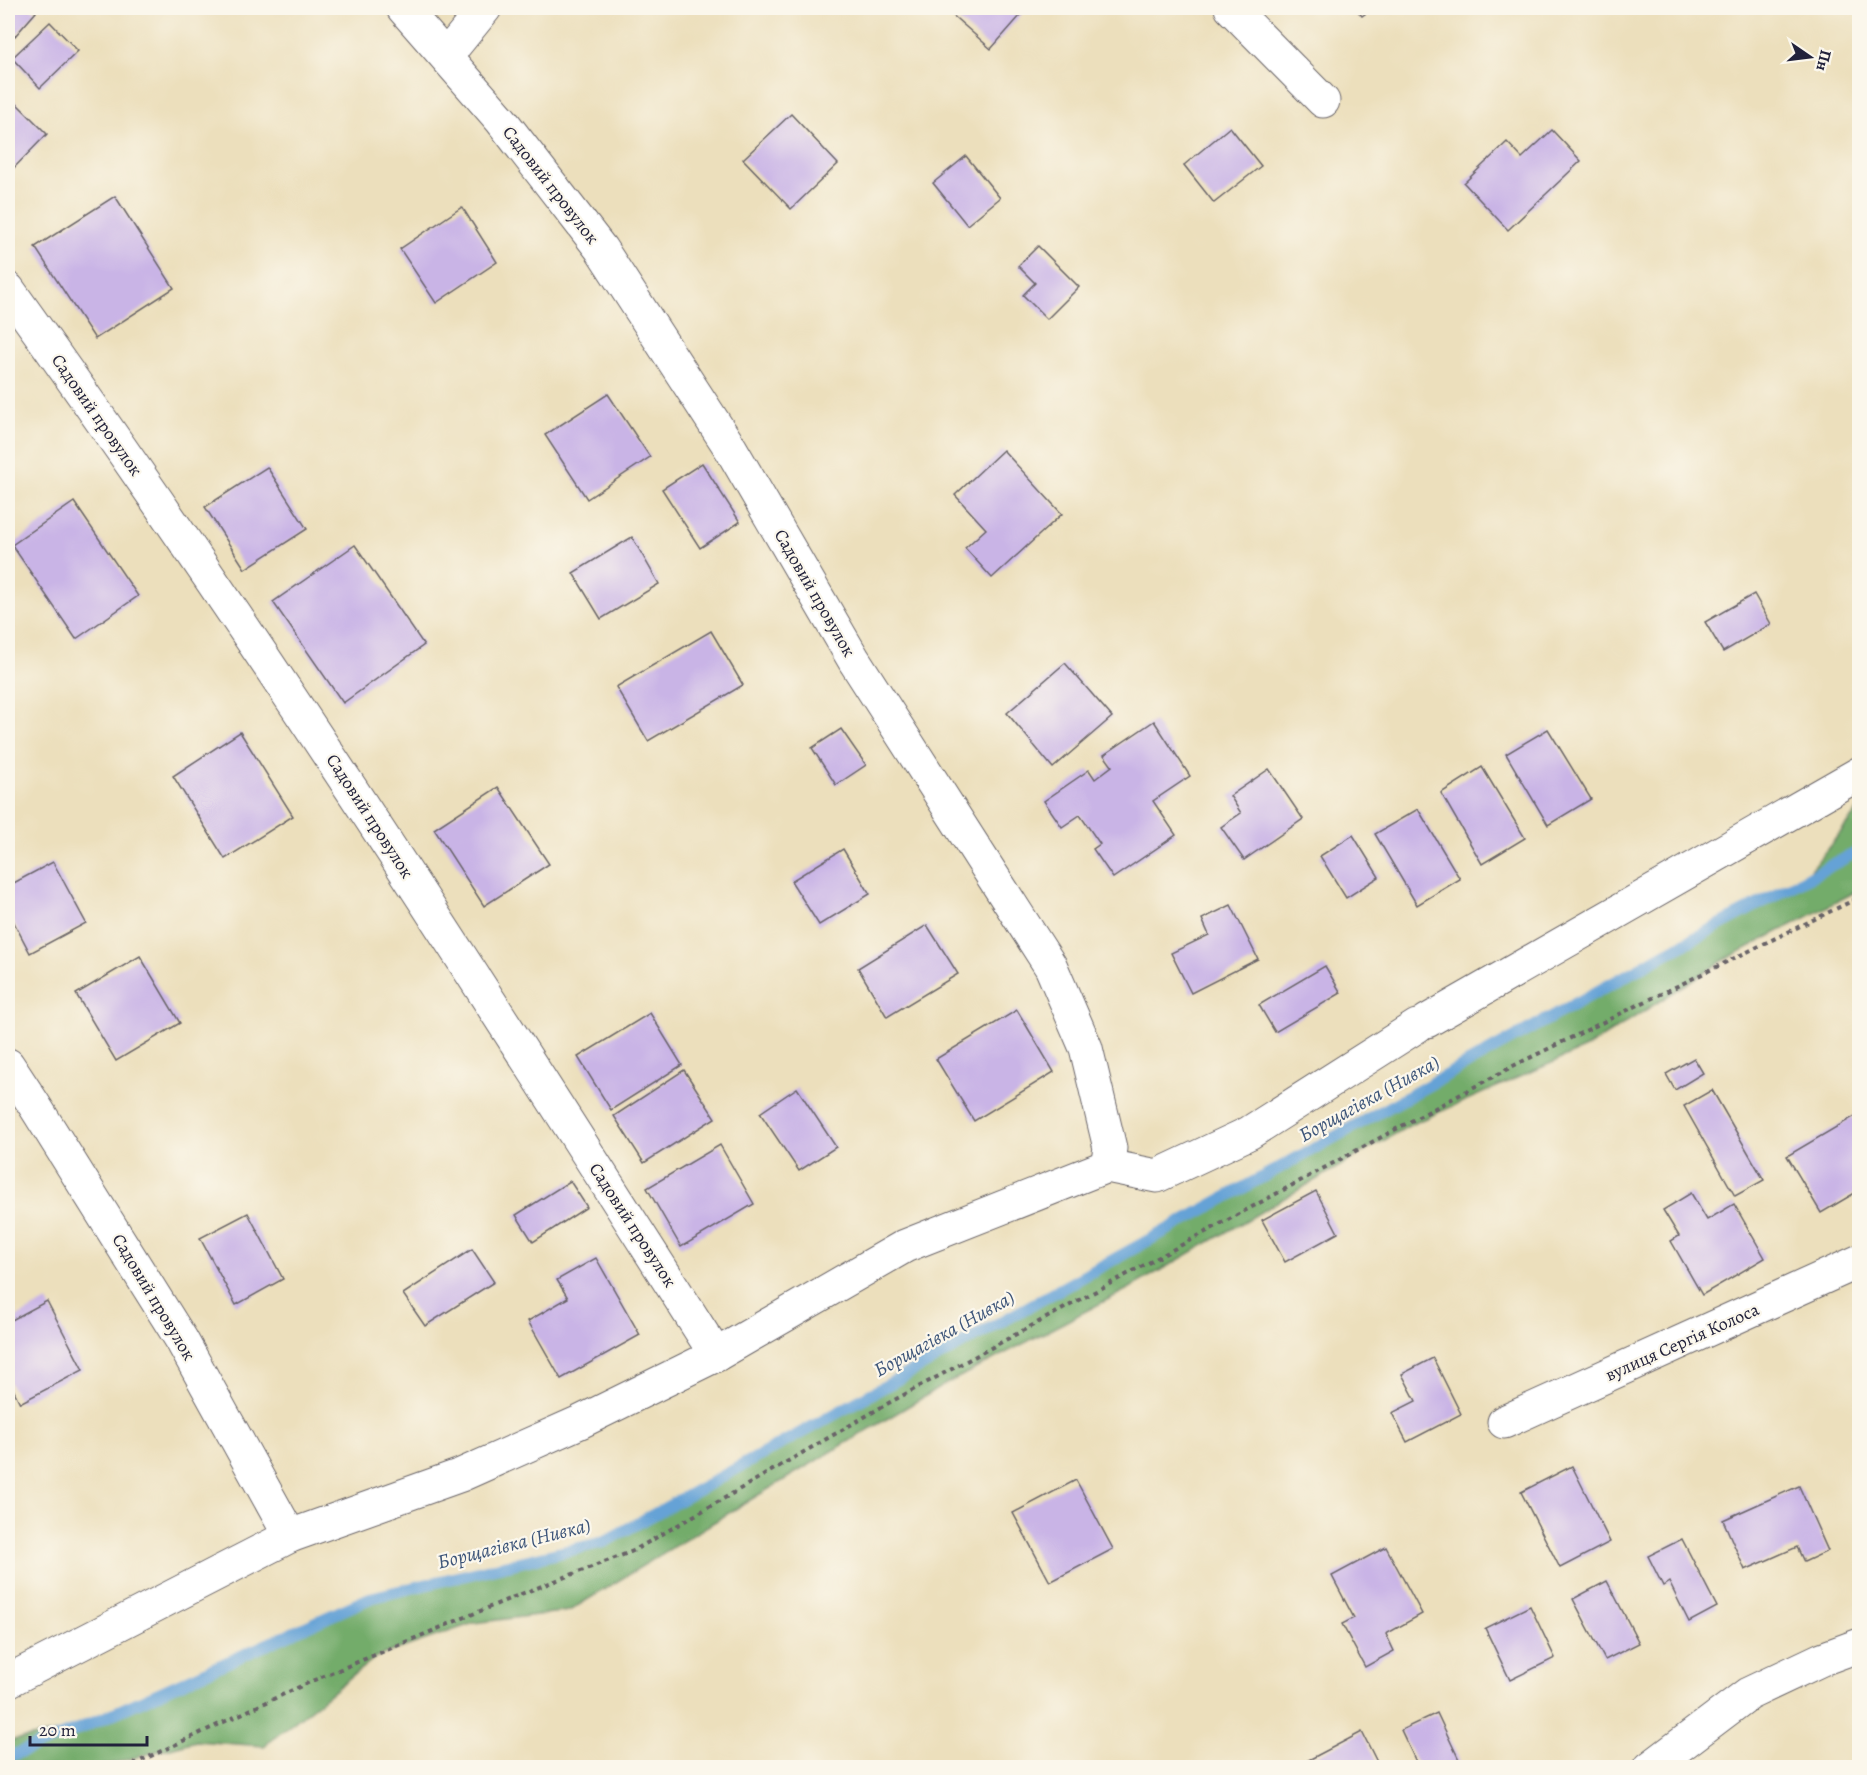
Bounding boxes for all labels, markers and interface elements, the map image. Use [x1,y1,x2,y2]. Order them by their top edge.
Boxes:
north arrow [1780,27,1840,87]
text: Пн [1810,48,1837,73]
street label: Садовий провулок [497,121,605,249]
street label: Садовий провулок [46,349,148,481]
street label: Садовий провулок [769,525,861,661]
street label: Садовий провулок [321,749,419,883]
water label: Борщагівка (Нивка) [1294,1048,1445,1148]
street label: Садовий провулок [584,1158,682,1292]
street label: Садовий провулок [107,1229,201,1365]
water label: Борщагівка (Нивка) [869,1283,1020,1383]
street label: вулиця Сергія Колоса [1601,1297,1763,1387]
water label: Борщагівка (Нивка) [435,1511,594,1576]
scale bar [30,1709,147,1747]
text: 20 m [39,1718,76,1742]

